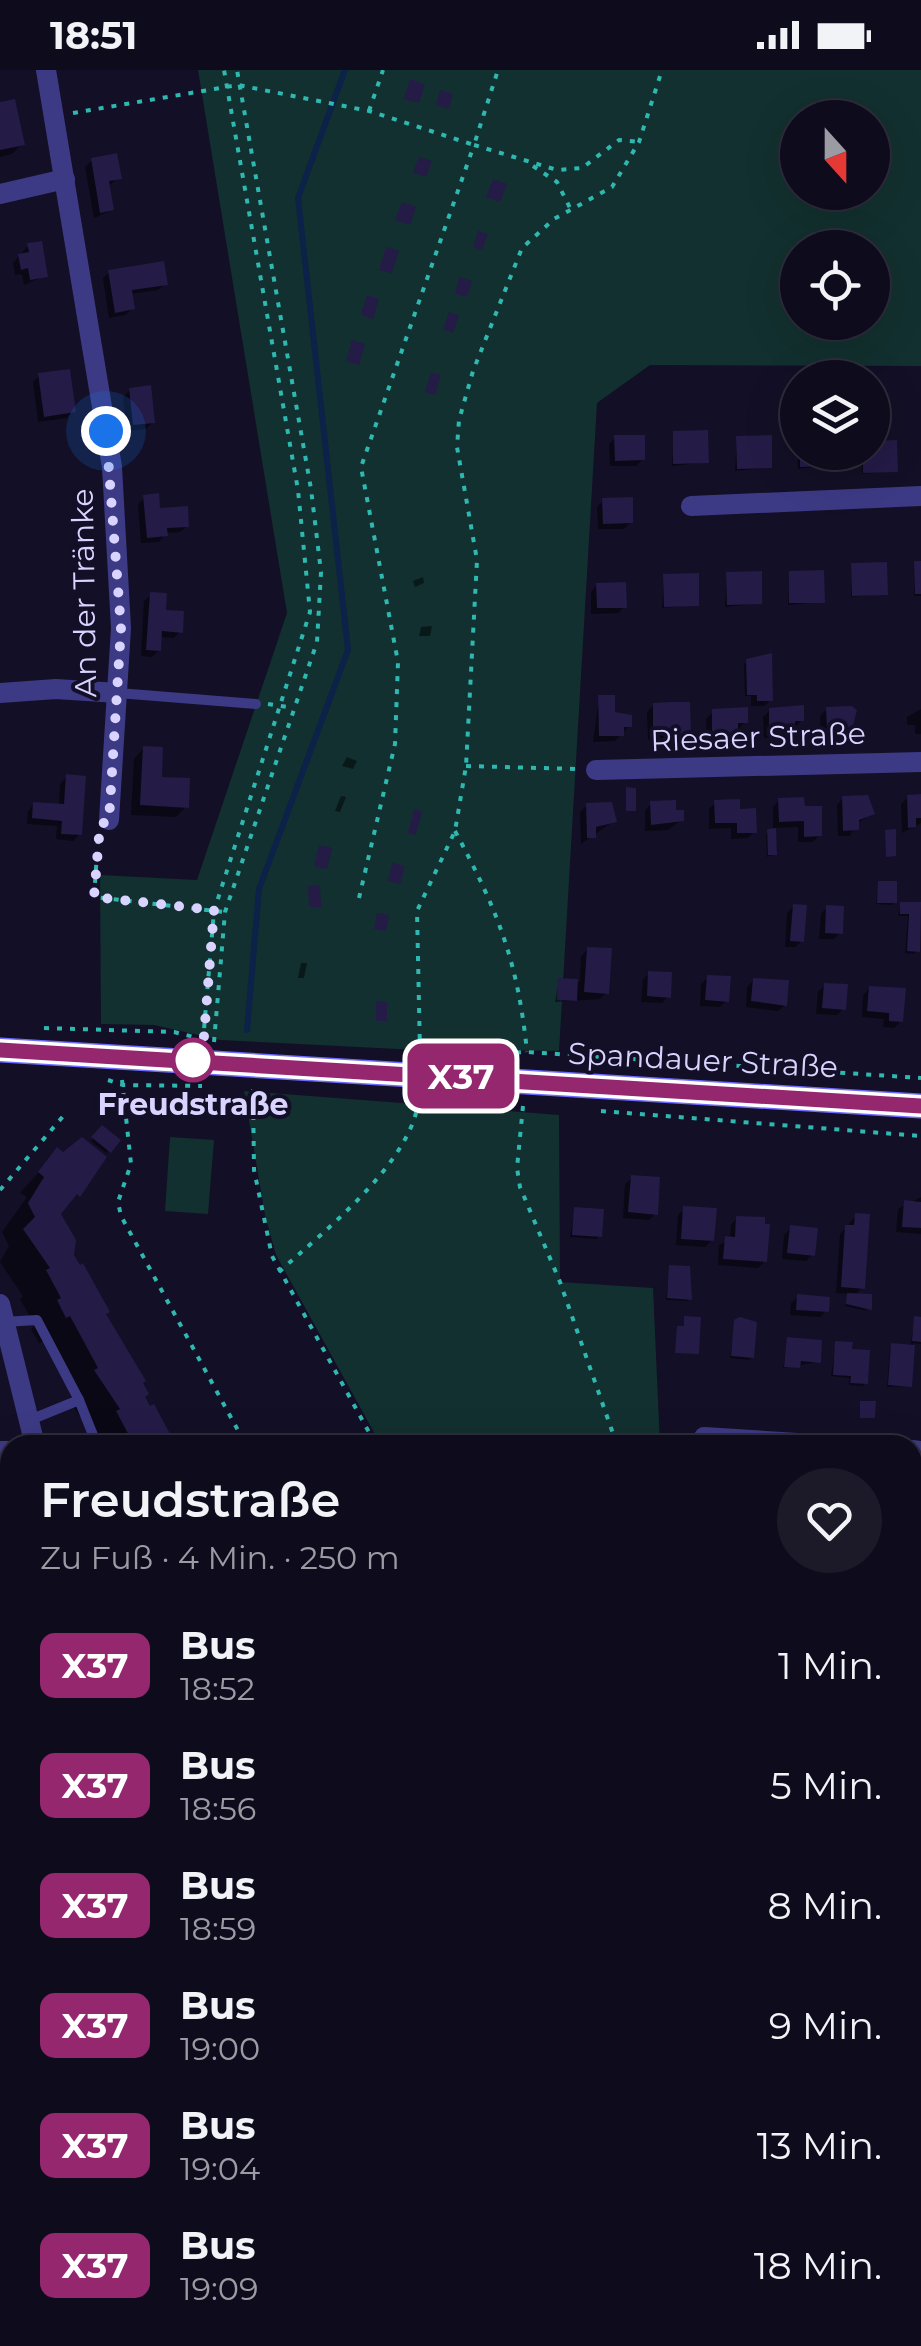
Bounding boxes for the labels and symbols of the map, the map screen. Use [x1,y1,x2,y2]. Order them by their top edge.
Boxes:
north arrow [780,100,890,210]
your location [81,406,131,456]
street label: An der Tränke [64,488,104,698]
street label: Riesaer Straße [650,715,866,759]
street label: Spandauer Straße [567,1034,839,1086]
marker: Freudstraße [172,1039,214,1081]
line badge: X37 [404,1044,518,1108]
place label: Freudstraße [98,1086,288,1123]

